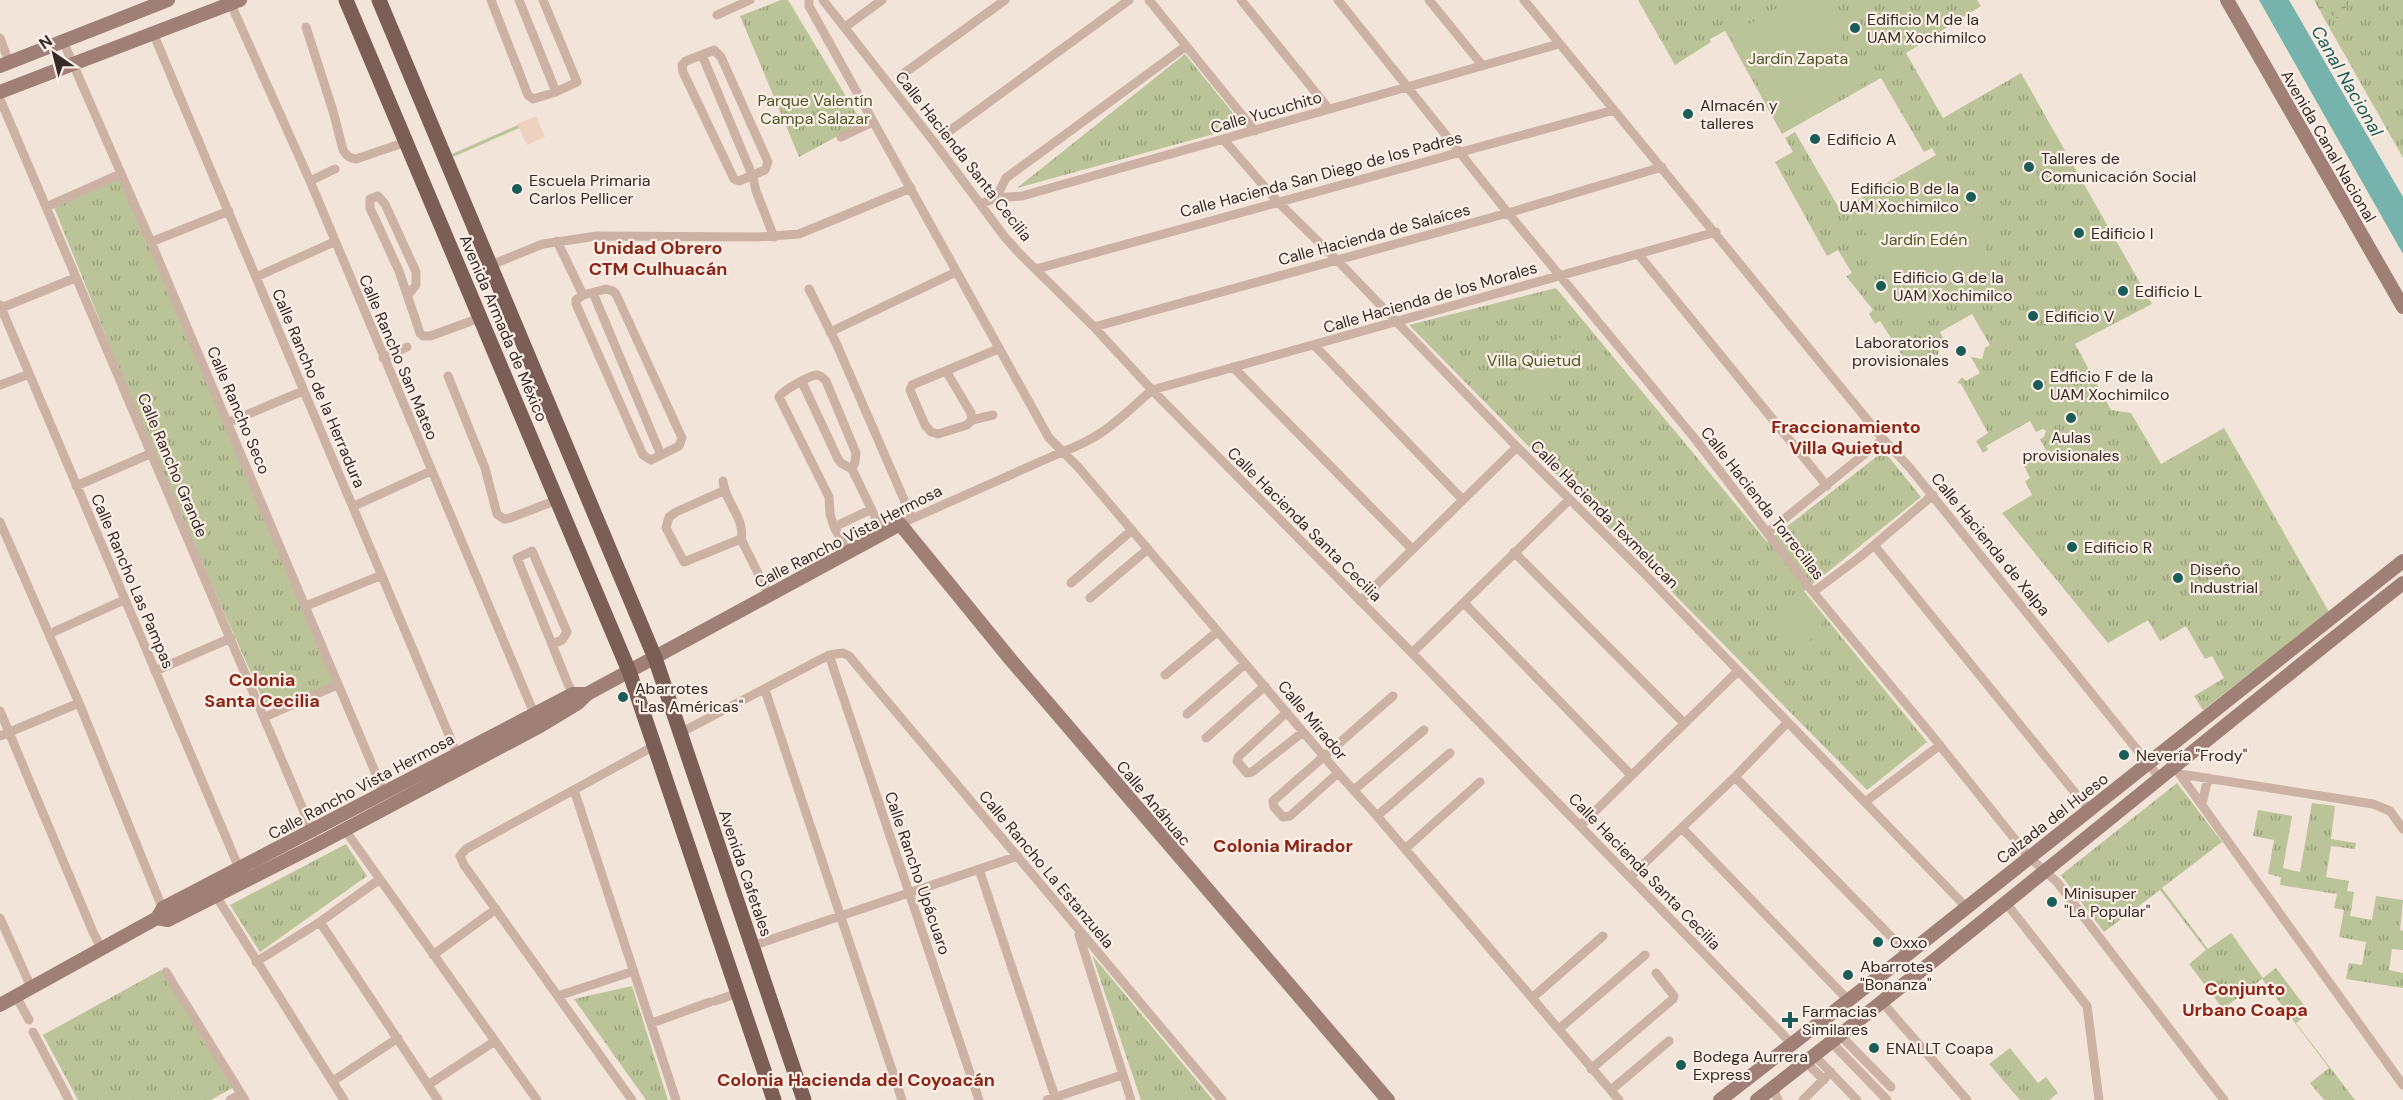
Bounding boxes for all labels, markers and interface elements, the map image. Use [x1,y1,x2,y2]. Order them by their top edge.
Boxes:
place label: Edificio M de la UAM Xochimilco [1867,9,1986,48]
marker: Edificio M de la UAM Xochimilco [1848,21,1862,35]
water label: Canal Nacional [2306,21,2389,142]
north arrow [24,24,84,84]
text: N [35,30,56,54]
park label: Jardín Zapata [1748,48,1848,69]
street label: Avenida Canal Nacional [2276,66,2381,226]
street label: Calle Hacienda Santa Cecilia [891,67,1037,246]
street label: Calle Yucuchito [1208,87,1324,138]
park label: Parque Valentín Campa Salazar [757,90,873,129]
place label: Almacén y talleres [1700,95,1778,134]
marker: Almacén y talleres [1681,107,1695,121]
street label: Calle Hacienda San Diego de los Padres [1178,127,1465,222]
place label: Edificio A [1827,129,1897,150]
marker: Edificio A [1808,132,1822,146]
place label: Talleres de Comunicación Social [2041,148,2196,187]
marker: Talleres de Comunicación Social [2022,160,2036,174]
place label: Escuela Primaria Carlos Pellicer [529,170,650,209]
place label: Edificio B de la UAM Xochimilco [1840,178,1959,217]
marker: Escuela Primaria Carlos Pellicer [510,182,524,196]
marker: Edificio B de la UAM Xochimilco [1964,190,1978,204]
street label: Calle Hacienda de Salaíces [1276,199,1472,270]
place label: Edificio I [2091,223,2153,244]
marker: Edificio I [2072,226,2086,240]
park label: Jardín Edén [1881,229,1967,250]
street label: Avenida Armada de México [455,231,553,425]
district label: Unidad Obrero CTM Culhuacán [589,236,727,281]
street label: Calle Hacienda de los Morales [1321,257,1539,338]
place label: Edificio G de la UAM Xochimilco [1893,267,2012,306]
street label: Calle Rancho San Mateo [354,271,443,443]
marker: Edificio G de la UAM Xochimilco [1874,279,1888,293]
place label: Edificio L [2135,281,2202,302]
marker: Edificio L [2116,284,2130,298]
street label: Calle Rancho de la Herradura [267,286,370,491]
place label: Edificio V [2045,306,2115,327]
marker: Edificio V [2026,309,2040,323]
place label: Laboratorios provisionales [1852,332,1949,371]
street label: Calle Rancho Seco [202,343,275,477]
marker: Laboratorios provisionales [1954,344,1968,358]
park label: Villa Quietud [1487,350,1581,371]
place label: Edficio F de la UAM Xochimilco [2050,366,2169,405]
marker: Edficio F de la UAM Xochimilco [2031,378,2045,392]
street label: Calle Rancho Grande [133,390,212,541]
marker: Aulas provisionales [2064,411,2078,425]
district label: Fraccionamiento Villa Quietud [1771,415,1921,460]
street label: Calle Hacienda Torrecillas [1696,422,1829,584]
place label: Aulas provisionales [2023,427,2119,466]
street label: Calle Hacienda Texmelucan [1526,436,1683,593]
street label: Calle Hacienda Santa Cecilia [1223,442,1387,606]
street label: Calle Hacienda de Xalpa [1926,468,2055,620]
street label: Calle Rancho Vista Hermosa [751,480,946,593]
street label: Calle Rancho Las Pampas [86,491,179,672]
place label: Edificio R [2084,537,2152,558]
marker: Edificio R [2065,540,2079,554]
place label: Diseño Industrial [2190,559,2258,598]
marker: Diseño Industrial [2171,571,2185,585]
district label: Colonia Santa Cecilia [204,668,320,713]
street label: Calle Mirador [1273,676,1352,765]
place label: Abarrotes "Las Américas" [635,678,744,717]
marker: Abarrotes "Las Américas" [616,690,630,704]
street label: Calle Rancho Vista Hermosa [265,728,458,844]
place label: Nevería "Frody" [2136,745,2248,766]
marker: Nevería "Frody" [2117,748,2131,762]
street label: Calle Anáhuac [1112,756,1196,850]
street label: Calzada del Hueso [1992,768,2113,869]
street label: Calle Rancho La Estanzuela [974,786,1119,953]
street label: Calle Hacienda Santa Cecilia [1564,788,1725,954]
street label: Calle Rancho Upácuaro [880,789,955,958]
street label: Avenida Cafetales [714,807,777,939]
district label: Colonia Mirador [1213,834,1353,858]
place label: Minisuper "La Popular" [2064,883,2151,922]
marker: Minisuper "La Popular" [2045,895,2059,909]
place label: Oxxo [1890,932,1927,953]
marker: Oxxo [1871,935,1885,949]
place label: Abarrotes "Bonanza" [1860,956,1933,995]
marker: Abarrotes "Bonanza" [1841,968,1855,982]
district label: Conjunto Urbano Coapa [2182,977,2308,1022]
place label: Farmacias Similares [1802,1001,1877,1040]
marker: Farmacias Similares [1783,1013,1797,1027]
place label: ENALLT Coapa [1886,1038,1993,1059]
marker: ENALLT Coapa [1867,1041,1881,1055]
place label: Bodega Aurrera Express [1693,1046,1808,1085]
marker: Bodega Aurrera Express [1674,1058,1688,1072]
district label: Colonia Hacienda del Coyoacán [717,1068,995,1092]

